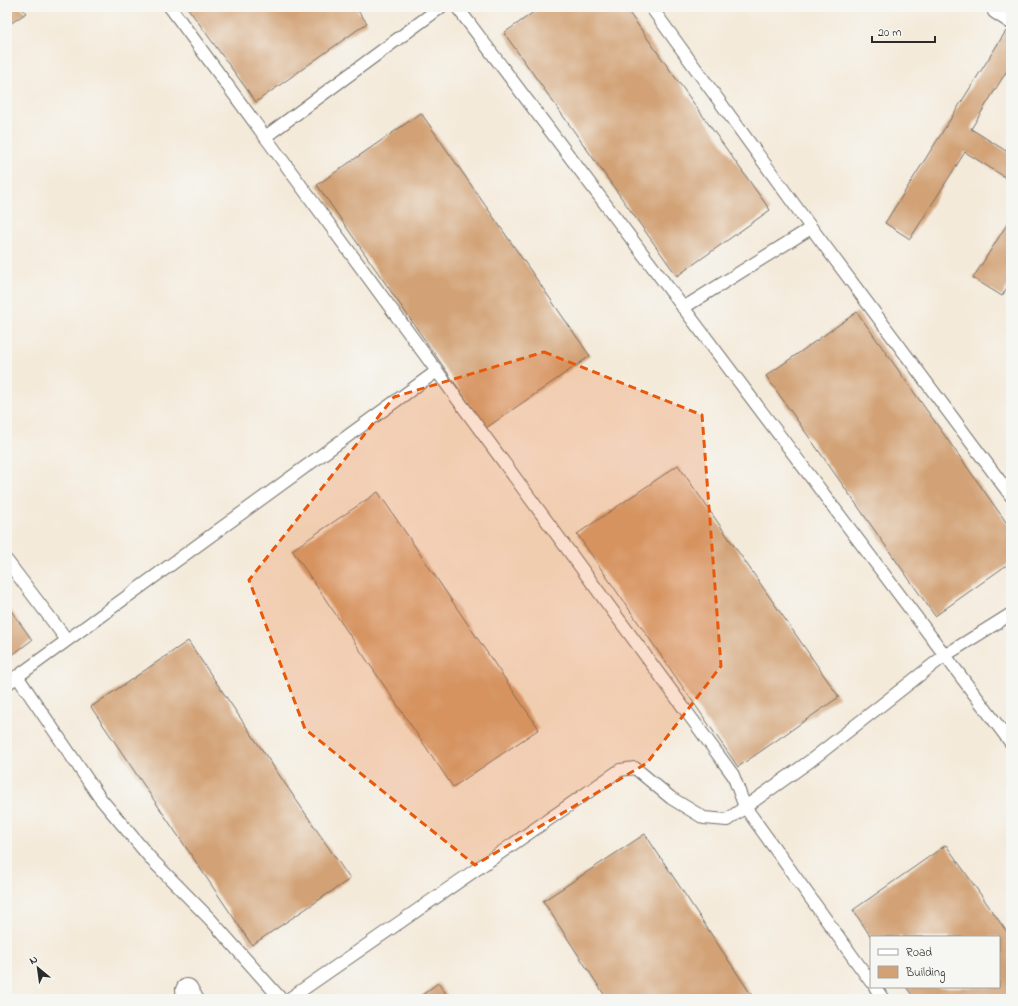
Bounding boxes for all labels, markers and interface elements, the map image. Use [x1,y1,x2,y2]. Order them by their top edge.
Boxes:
scale bar [872,18,935,44]
text: 20 m [878,24,901,42]
legend [870,936,1000,988]
text: Road [906,944,932,962]
north arrow [18,948,58,988]
text: N [27,951,41,969]
text: Building [905,964,945,983]

